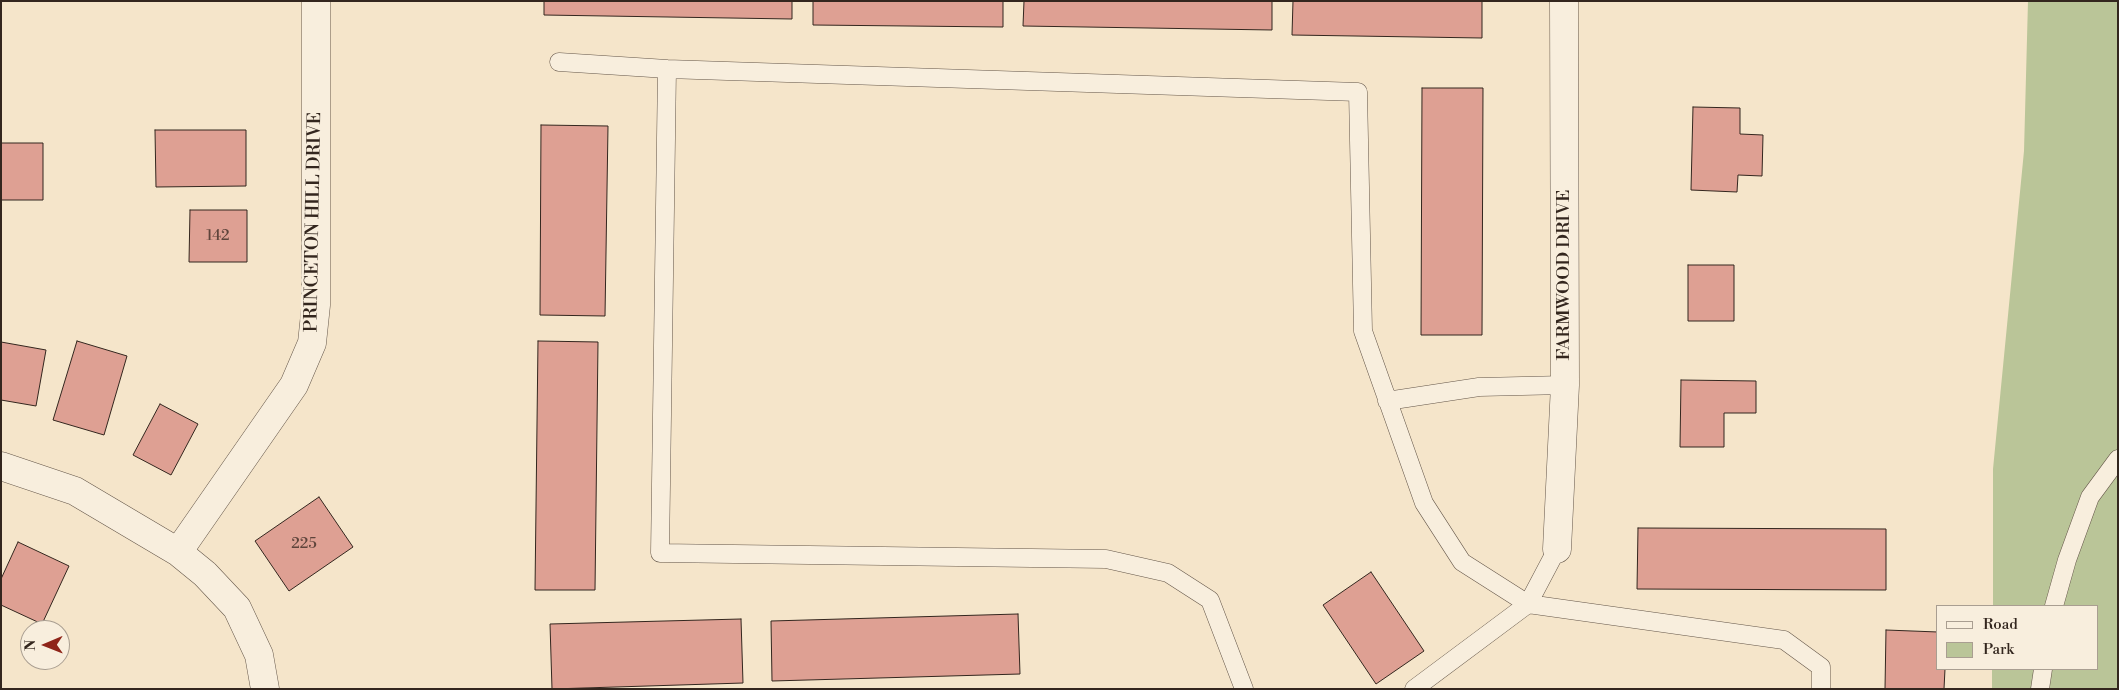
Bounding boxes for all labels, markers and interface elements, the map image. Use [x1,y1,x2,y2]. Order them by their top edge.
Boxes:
street label: PRINCETON HILL DRIVE [301,112,327,332]
street label: FARMWOOD DRIVE [1554,190,1576,360]
house number: 142 [206,227,230,245]
house number: 225 [291,535,317,553]
legend [1936,605,2099,670]
text: Road [1983,615,2018,634]
north arrow [20,620,70,670]
text: N [22,640,40,651]
text: Park [1983,640,2014,659]

